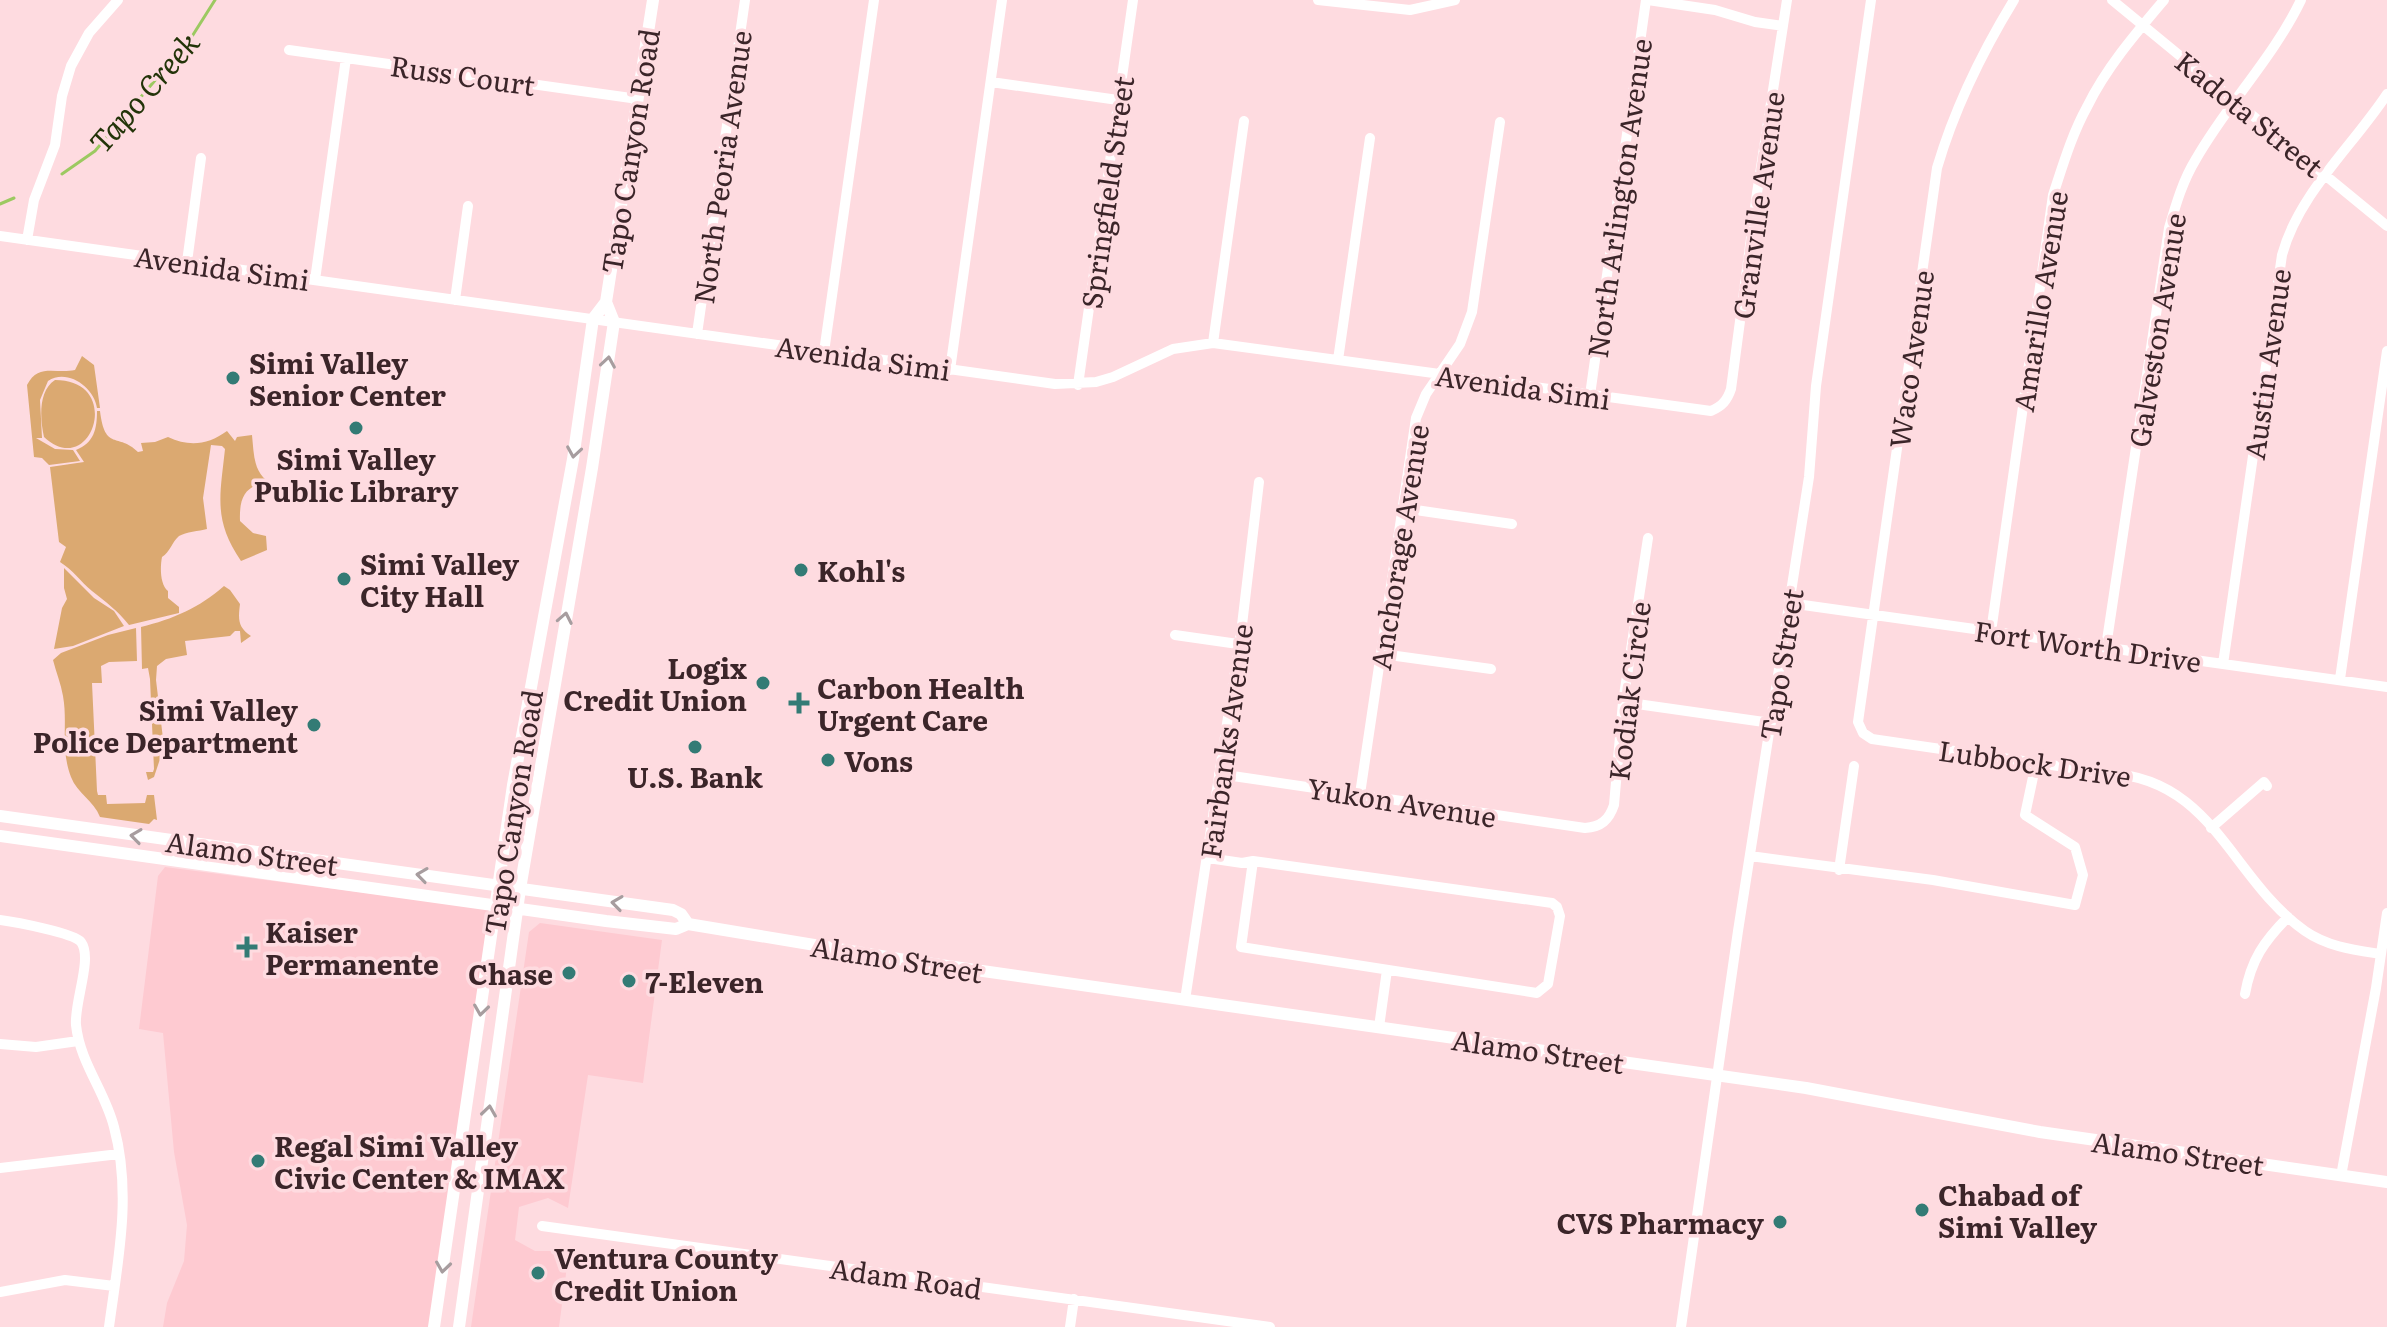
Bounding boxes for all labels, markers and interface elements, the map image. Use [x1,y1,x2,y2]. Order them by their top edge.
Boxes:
water label: Tapo Creek [78,20,208,161]
street label: Tapo Canyon Road [589,25,669,277]
street label: North Peoria Avenue [681,27,761,307]
street label: North Arlington Avenue [1575,36,1661,360]
street label: Kadota Street [2167,40,2334,186]
street label: Russ Court [388,43,539,105]
street label: Springfield Street [1069,72,1143,311]
street label: Granville Avenue [1720,89,1794,321]
street label: Amarillo Avenue [2001,187,2077,415]
street label: Galveston Avenue [2117,210,2195,450]
street label: Avenida Simi [132,234,312,300]
street label: Austin Avenue [2232,266,2300,462]
street label: Waco Avenue [1877,267,1943,451]
street label: Avenida Simi [773,324,953,390]
place label: Simi Valley Senior Center [249,341,446,415]
street label: Avenida Simi [1433,353,1613,419]
one-way arrow [599,355,616,369]
marker: Simi Valley Senior Center [224,369,242,387]
marker: Simi Valley Public Library [347,419,365,437]
street label: Anchorage Avenue [1358,421,1438,673]
place label: Simi Valley Public Library [254,437,459,511]
one-way arrow [566,445,583,459]
place label: Simi Valley City Hall [360,542,520,616]
place label: Kohl's [817,549,905,591]
marker: Kohl's [792,561,810,579]
marker: Simi Valley City Hall [335,570,353,588]
street label: Tapo Street [1747,585,1813,743]
street label: Kodiak Circle [1596,599,1660,783]
street label: Fort Worth Drive [1972,608,2204,682]
one-way arrow [555,611,572,625]
street label: Fairbanks Avenue [1188,621,1262,861]
place label: Logix Credit Union [563,646,747,720]
place label: Carbon Health Urgent Care [817,666,1025,740]
marker: Logix Credit Union [754,674,772,692]
street label: Tapo Canyon Road [472,686,552,938]
place label: Simi Valley Police Department [33,688,299,762]
marker: Carbon Health Urgent Care [788,692,810,714]
marker: Simi Valley Police Department [305,716,323,734]
street label: Lubbock Drive [1936,728,2134,796]
marker: U.S. Bank [686,738,704,756]
place label: Vons [844,739,913,781]
marker: Vons [819,751,837,769]
place label: U.S. Bank [627,755,763,797]
street label: Yukon Avenue [1304,765,1500,837]
street label: Alamo Street [163,819,342,885]
one-way arrow [129,828,143,845]
one-way arrow [415,867,428,884]
one-way arrow [610,894,623,911]
place label: Kaiser Permanente [265,910,439,984]
street label: Alamo Street [808,924,987,992]
marker: Kaiser Permanente [236,936,258,958]
place label: Chase [468,952,553,994]
place label: 7-Eleven [645,960,764,1002]
marker: Chase [560,964,578,982]
marker: 7-Eleven [620,972,638,990]
one-way arrow [473,1003,490,1017]
street label: Alamo Street [1449,1017,1628,1083]
one-way arrow [480,1104,497,1118]
street label: Alamo Street [2089,1119,2268,1185]
place label: Regal Simi Valley Civic Center & IMAX [274,1124,565,1198]
marker: Regal Simi Valley Civic Center & IMAX [249,1152,267,1170]
place label: Chabad of Simi Valley [1938,1173,2098,1247]
place label: CVS Pharmacy [1556,1201,1765,1243]
marker: Chabad of Simi Valley [1913,1201,1931,1219]
marker: CVS Pharmacy [1771,1213,1789,1231]
place label: Ventura County Credit Union [554,1236,779,1310]
street label: Adam Road [827,1246,985,1308]
one-way arrow [435,1260,452,1274]
marker: Ventura County Credit Union [529,1264,547,1282]

